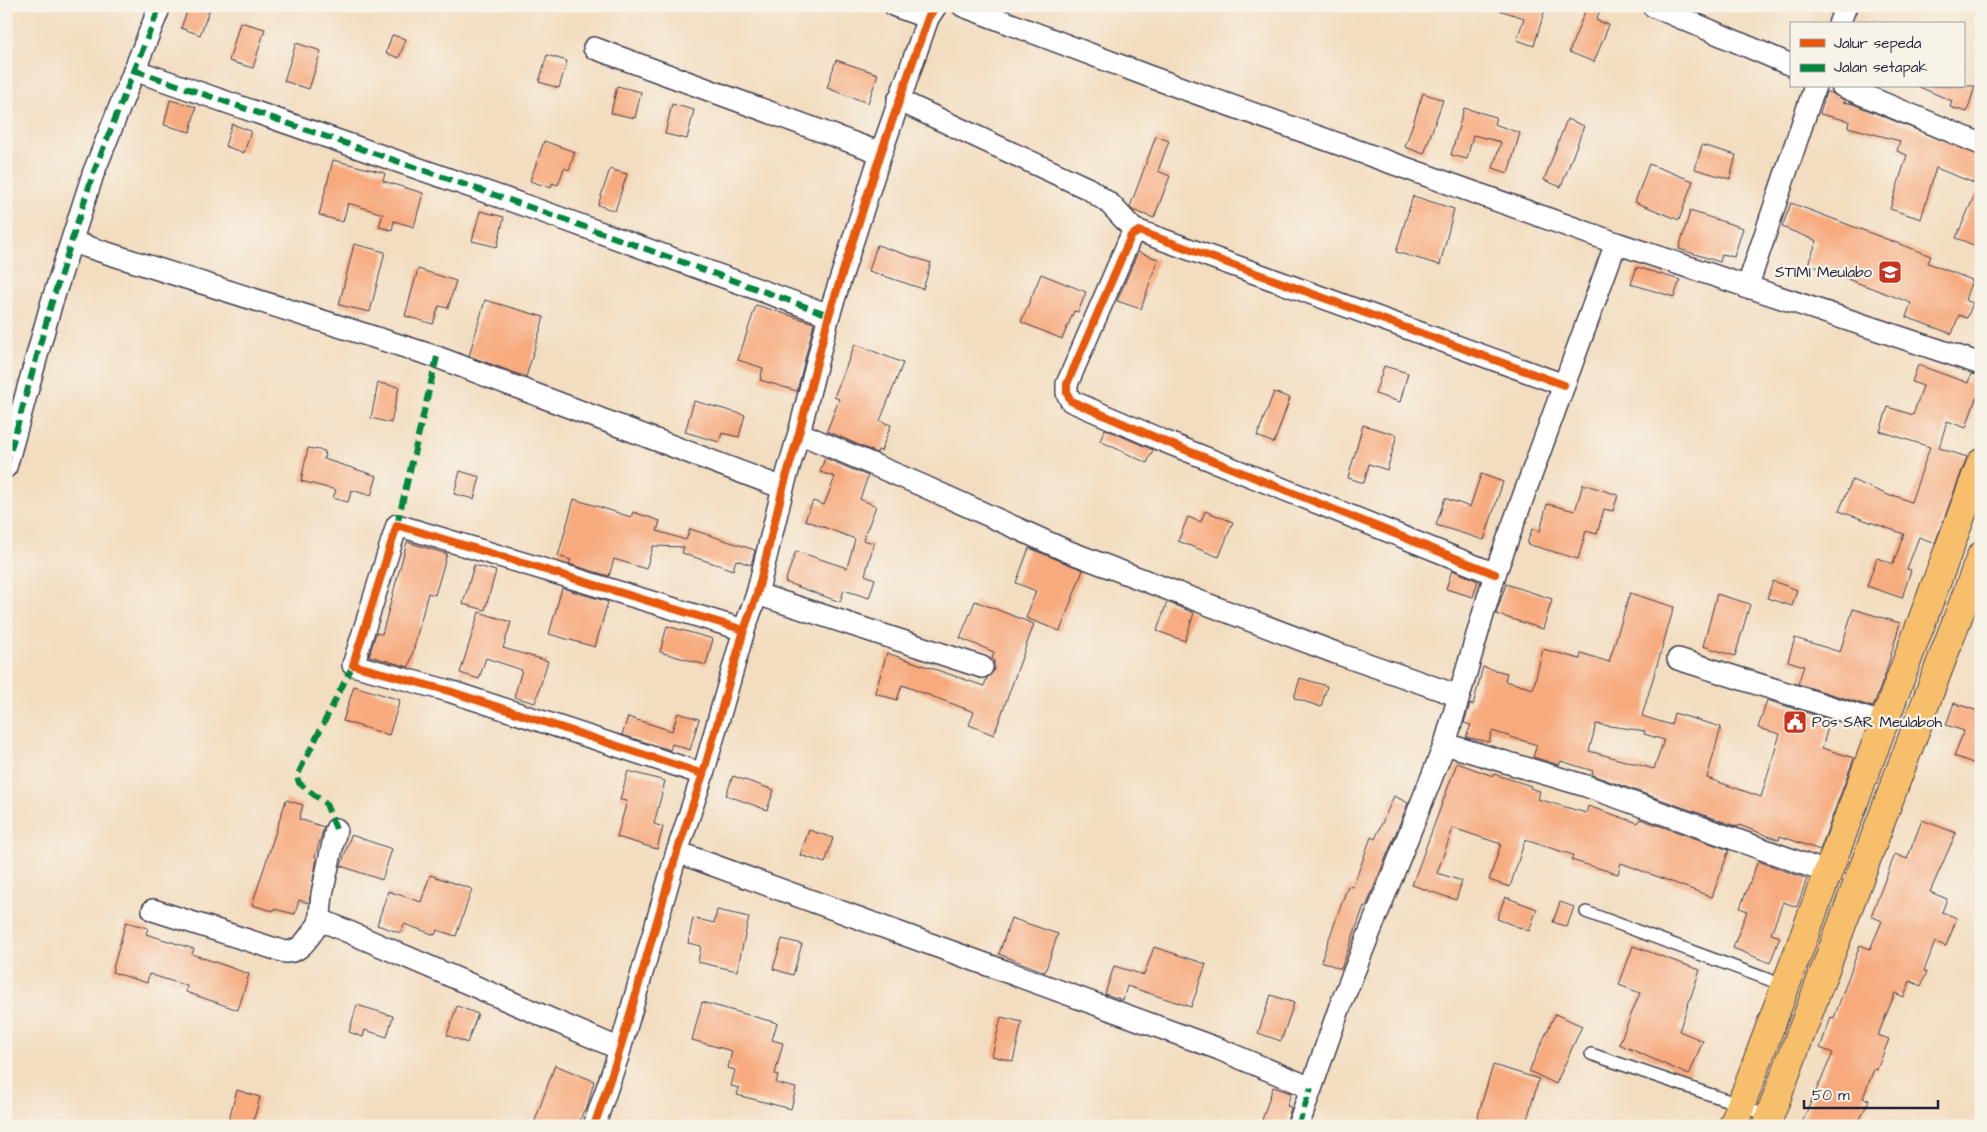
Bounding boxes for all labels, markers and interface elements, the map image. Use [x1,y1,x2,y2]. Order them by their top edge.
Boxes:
legend [1790,22,1964,88]
text: Jalur sepeda [1834,33,1922,54]
text: Jalan setapak [1834,57,1928,78]
school or university icon: STIMI Meulabo [1877,259,1903,285]
place label: STIMI Meulabo [1775,262,1873,283]
public building icon: Pos SAR Meulaboh [1782,709,1808,735]
place label: Pos SAR Meulaboh [1812,712,1942,733]
scale bar [1804,1077,1938,1109]
text: 50 m [1812,1085,1850,1106]

